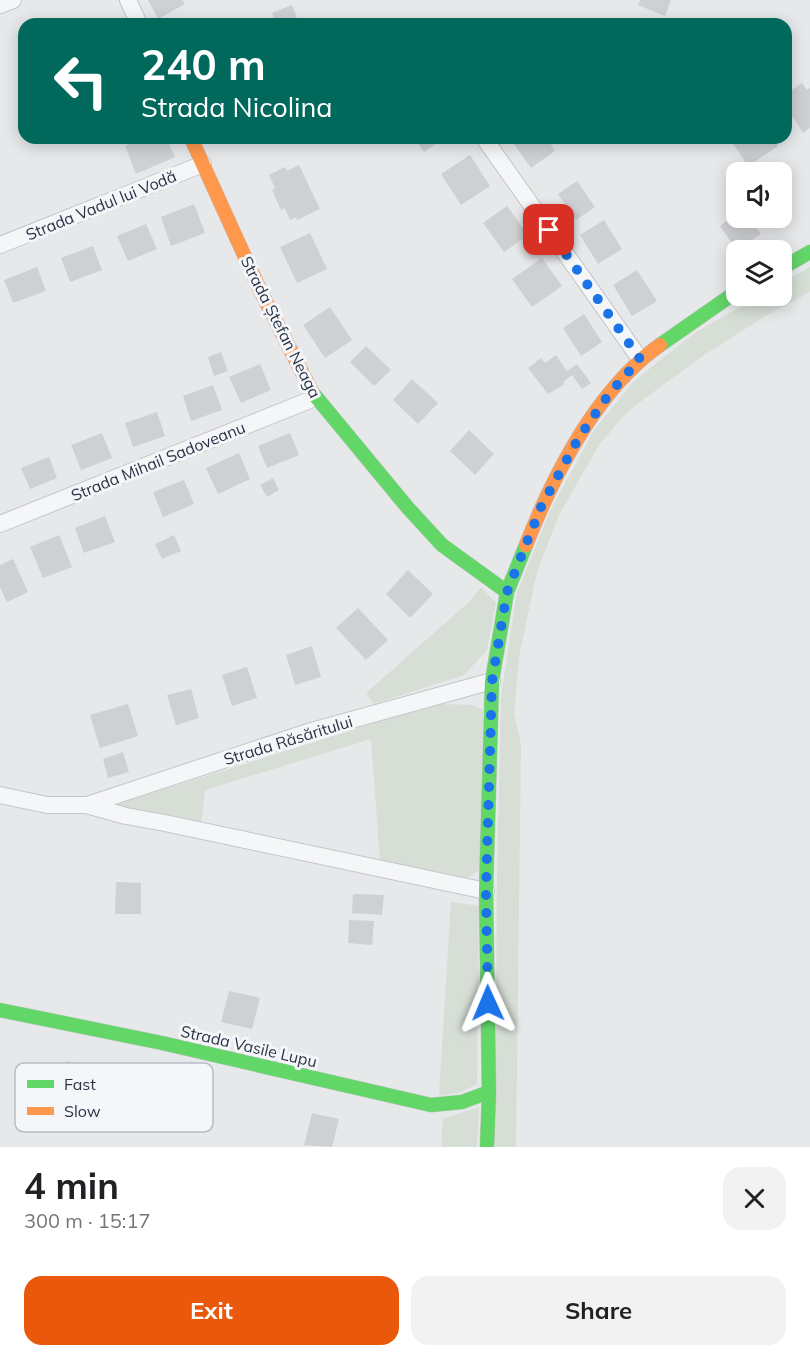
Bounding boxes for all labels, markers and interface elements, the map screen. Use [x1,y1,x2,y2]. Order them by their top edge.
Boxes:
text: 240 m [141,38,266,91]
icon: left [42,42,120,120]
text: Strada Nicolina [141,90,333,124]
map controls [726,162,792,306]
button: sound [726,162,792,228]
street label: Strada Vadul lui Vodă [23,166,179,244]
pin [523,204,574,255]
icon: arrive [532,213,565,246]
button: layers [726,240,792,306]
street label: Strada Ștefan Neaga [237,253,325,401]
street label: Strada Mihail Sadoveanu [68,417,248,505]
street label: Strada Răsăritului [221,711,355,769]
position arrow [456,971,520,1035]
street label: Strada Vasile Lupu [179,1021,319,1071]
legend [15,1063,213,1132]
text: Fast [64,1074,96,1094]
text: Slow [64,1101,101,1121]
text: 4 min [24,1163,119,1208]
button: close [723,1167,786,1230]
text: 300 m · 15:17 [24,1208,150,1233]
button: Exit [24,1276,399,1345]
button: Share [411,1276,786,1345]

